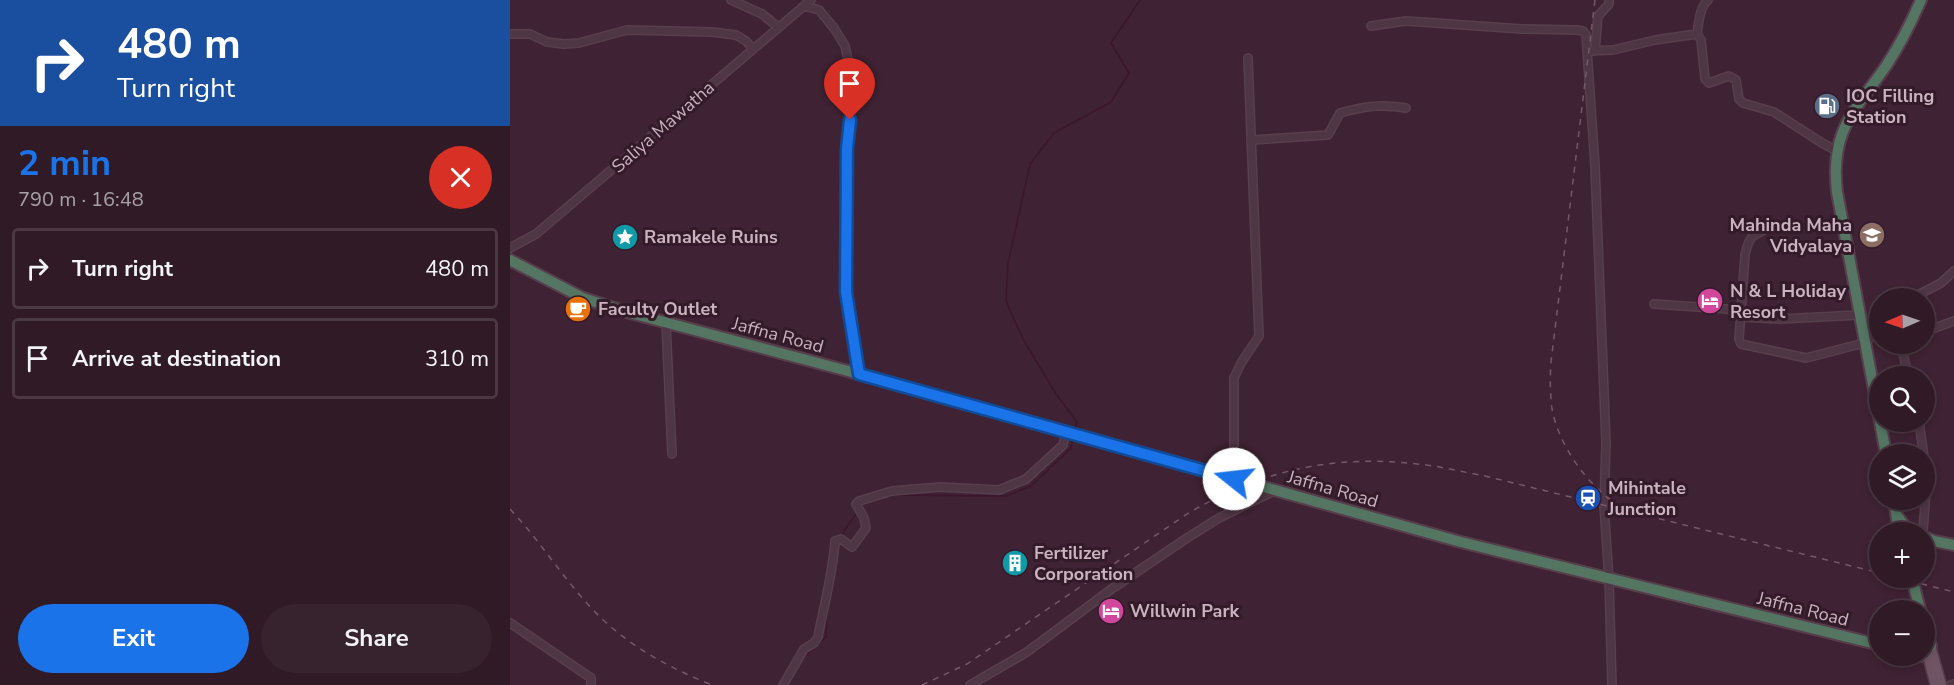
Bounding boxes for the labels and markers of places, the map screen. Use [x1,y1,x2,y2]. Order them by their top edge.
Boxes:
pin [824,58,875,120]
place label: IOC Filling Station [1846,84,1934,129]
fuel station icon: IOC Filling Station [1812,91,1842,121]
place label: Mahinda Maha Vidyalaya [1730,213,1852,258]
school or university icon: Mahinda Maha Vidyalaya [1857,220,1887,250]
place icon: Ramakele Ruins [610,222,640,252]
place label: Ramakele Ruins [644,225,778,249]
place label: N & L Holiday Resort [1730,279,1846,324]
hotel icon: N & L Holiday Resort [1695,286,1725,316]
cafe icon: Faculty Outlet [563,294,593,324]
place label: Faculty Outlet [598,297,717,321]
place label: Mihintale Junction [1607,476,1686,521]
station icon: Mihintale Junction [1573,483,1603,513]
place label: Fertilizer Corporation [1034,541,1133,586]
building icon: Fertilizer Corporation [1000,548,1030,578]
hotel icon: Willwin Park [1096,596,1126,626]
place label: Willwin Park [1130,599,1239,623]

